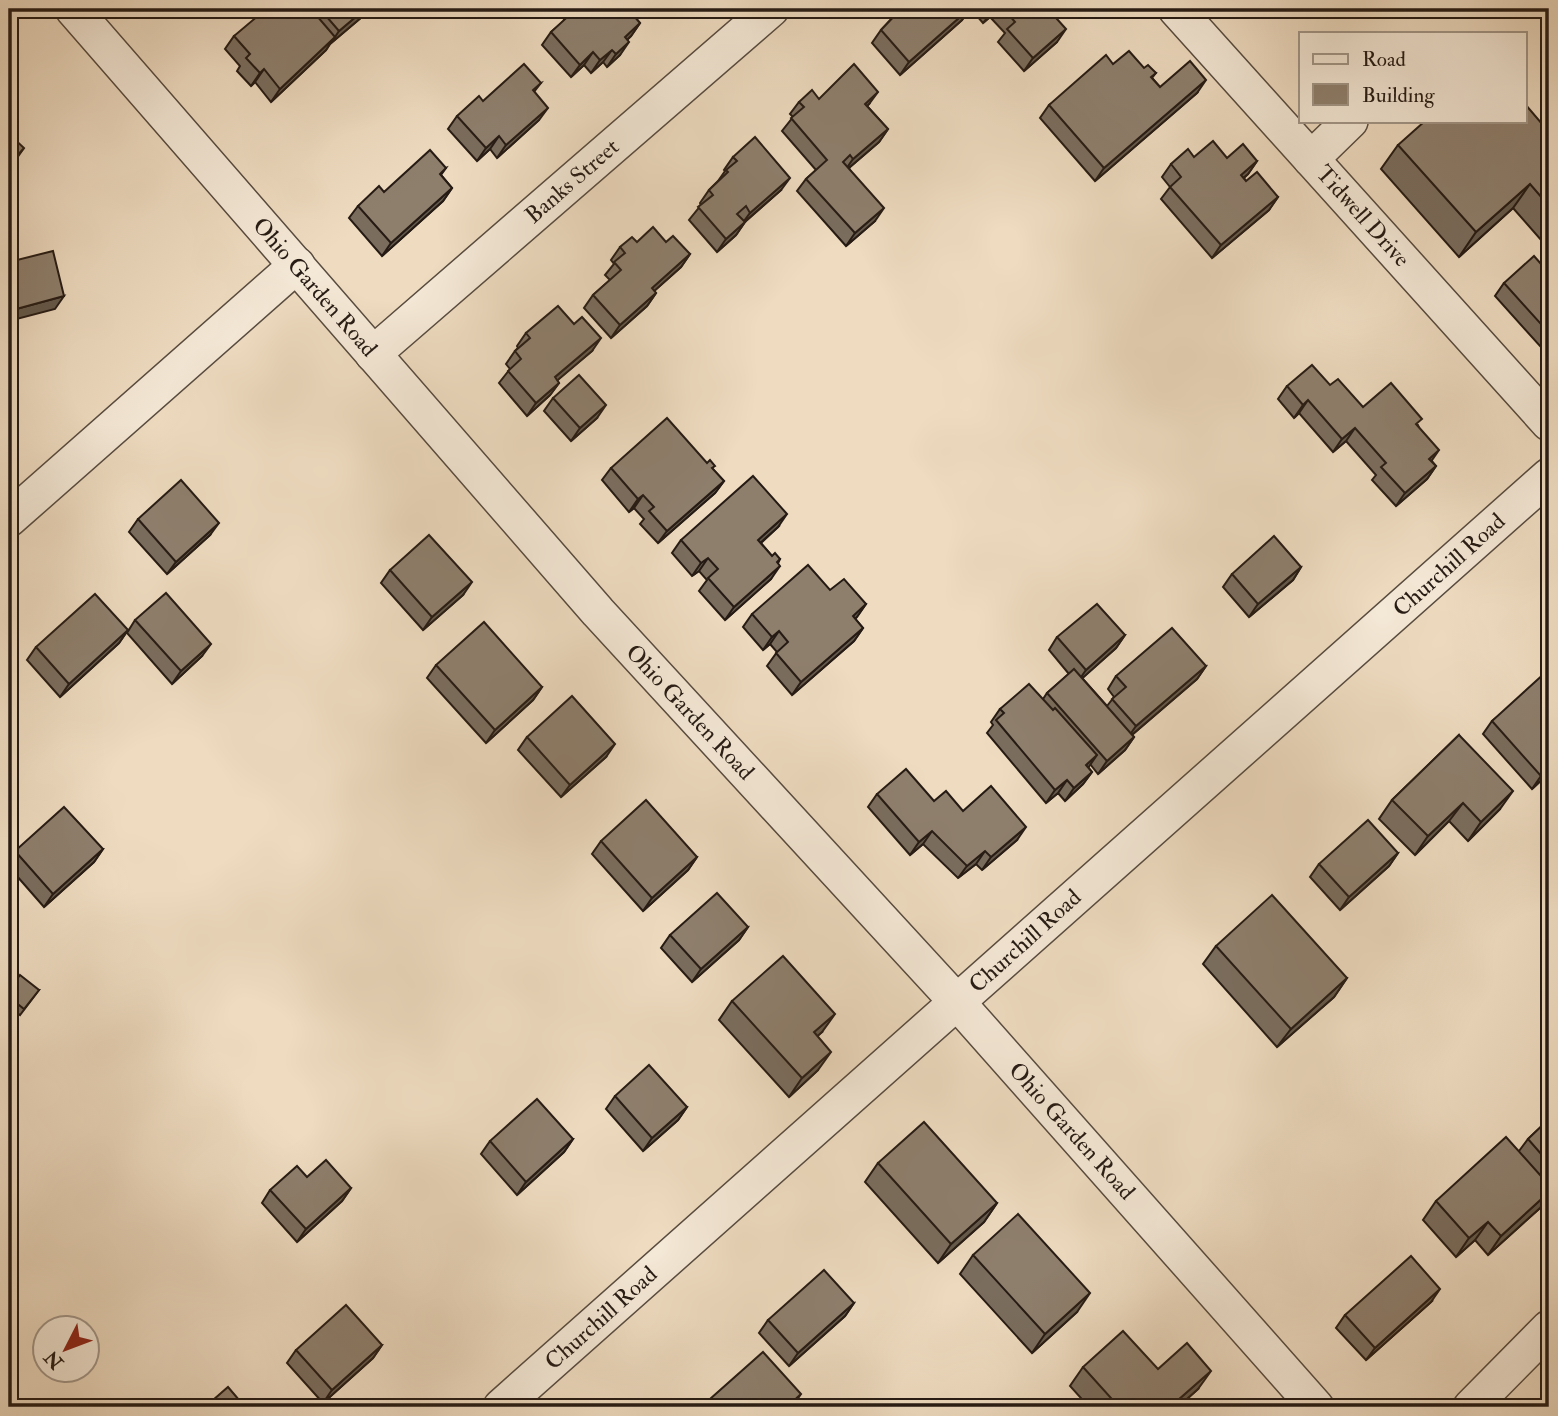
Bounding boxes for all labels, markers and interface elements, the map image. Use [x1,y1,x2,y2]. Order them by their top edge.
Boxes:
legend [1299,32,1526,122]
text: Road [1362,46,1407,73]
text: Building [1362,82,1435,109]
street label: Banks Street [519,132,625,230]
street label: Tidwell Drive [1310,159,1417,273]
street label: Ohio Garden Road [246,211,384,363]
street label: Churchill Road [1387,507,1511,623]
street label: Ohio Garden Road [620,638,760,786]
street label: Churchill Road [963,883,1087,999]
street label: Ohio Garden Road [1003,1056,1141,1206]
street label: Churchill Road [539,1260,663,1376]
north arrow [32,1314,102,1384]
text: N [39,1345,69,1375]

